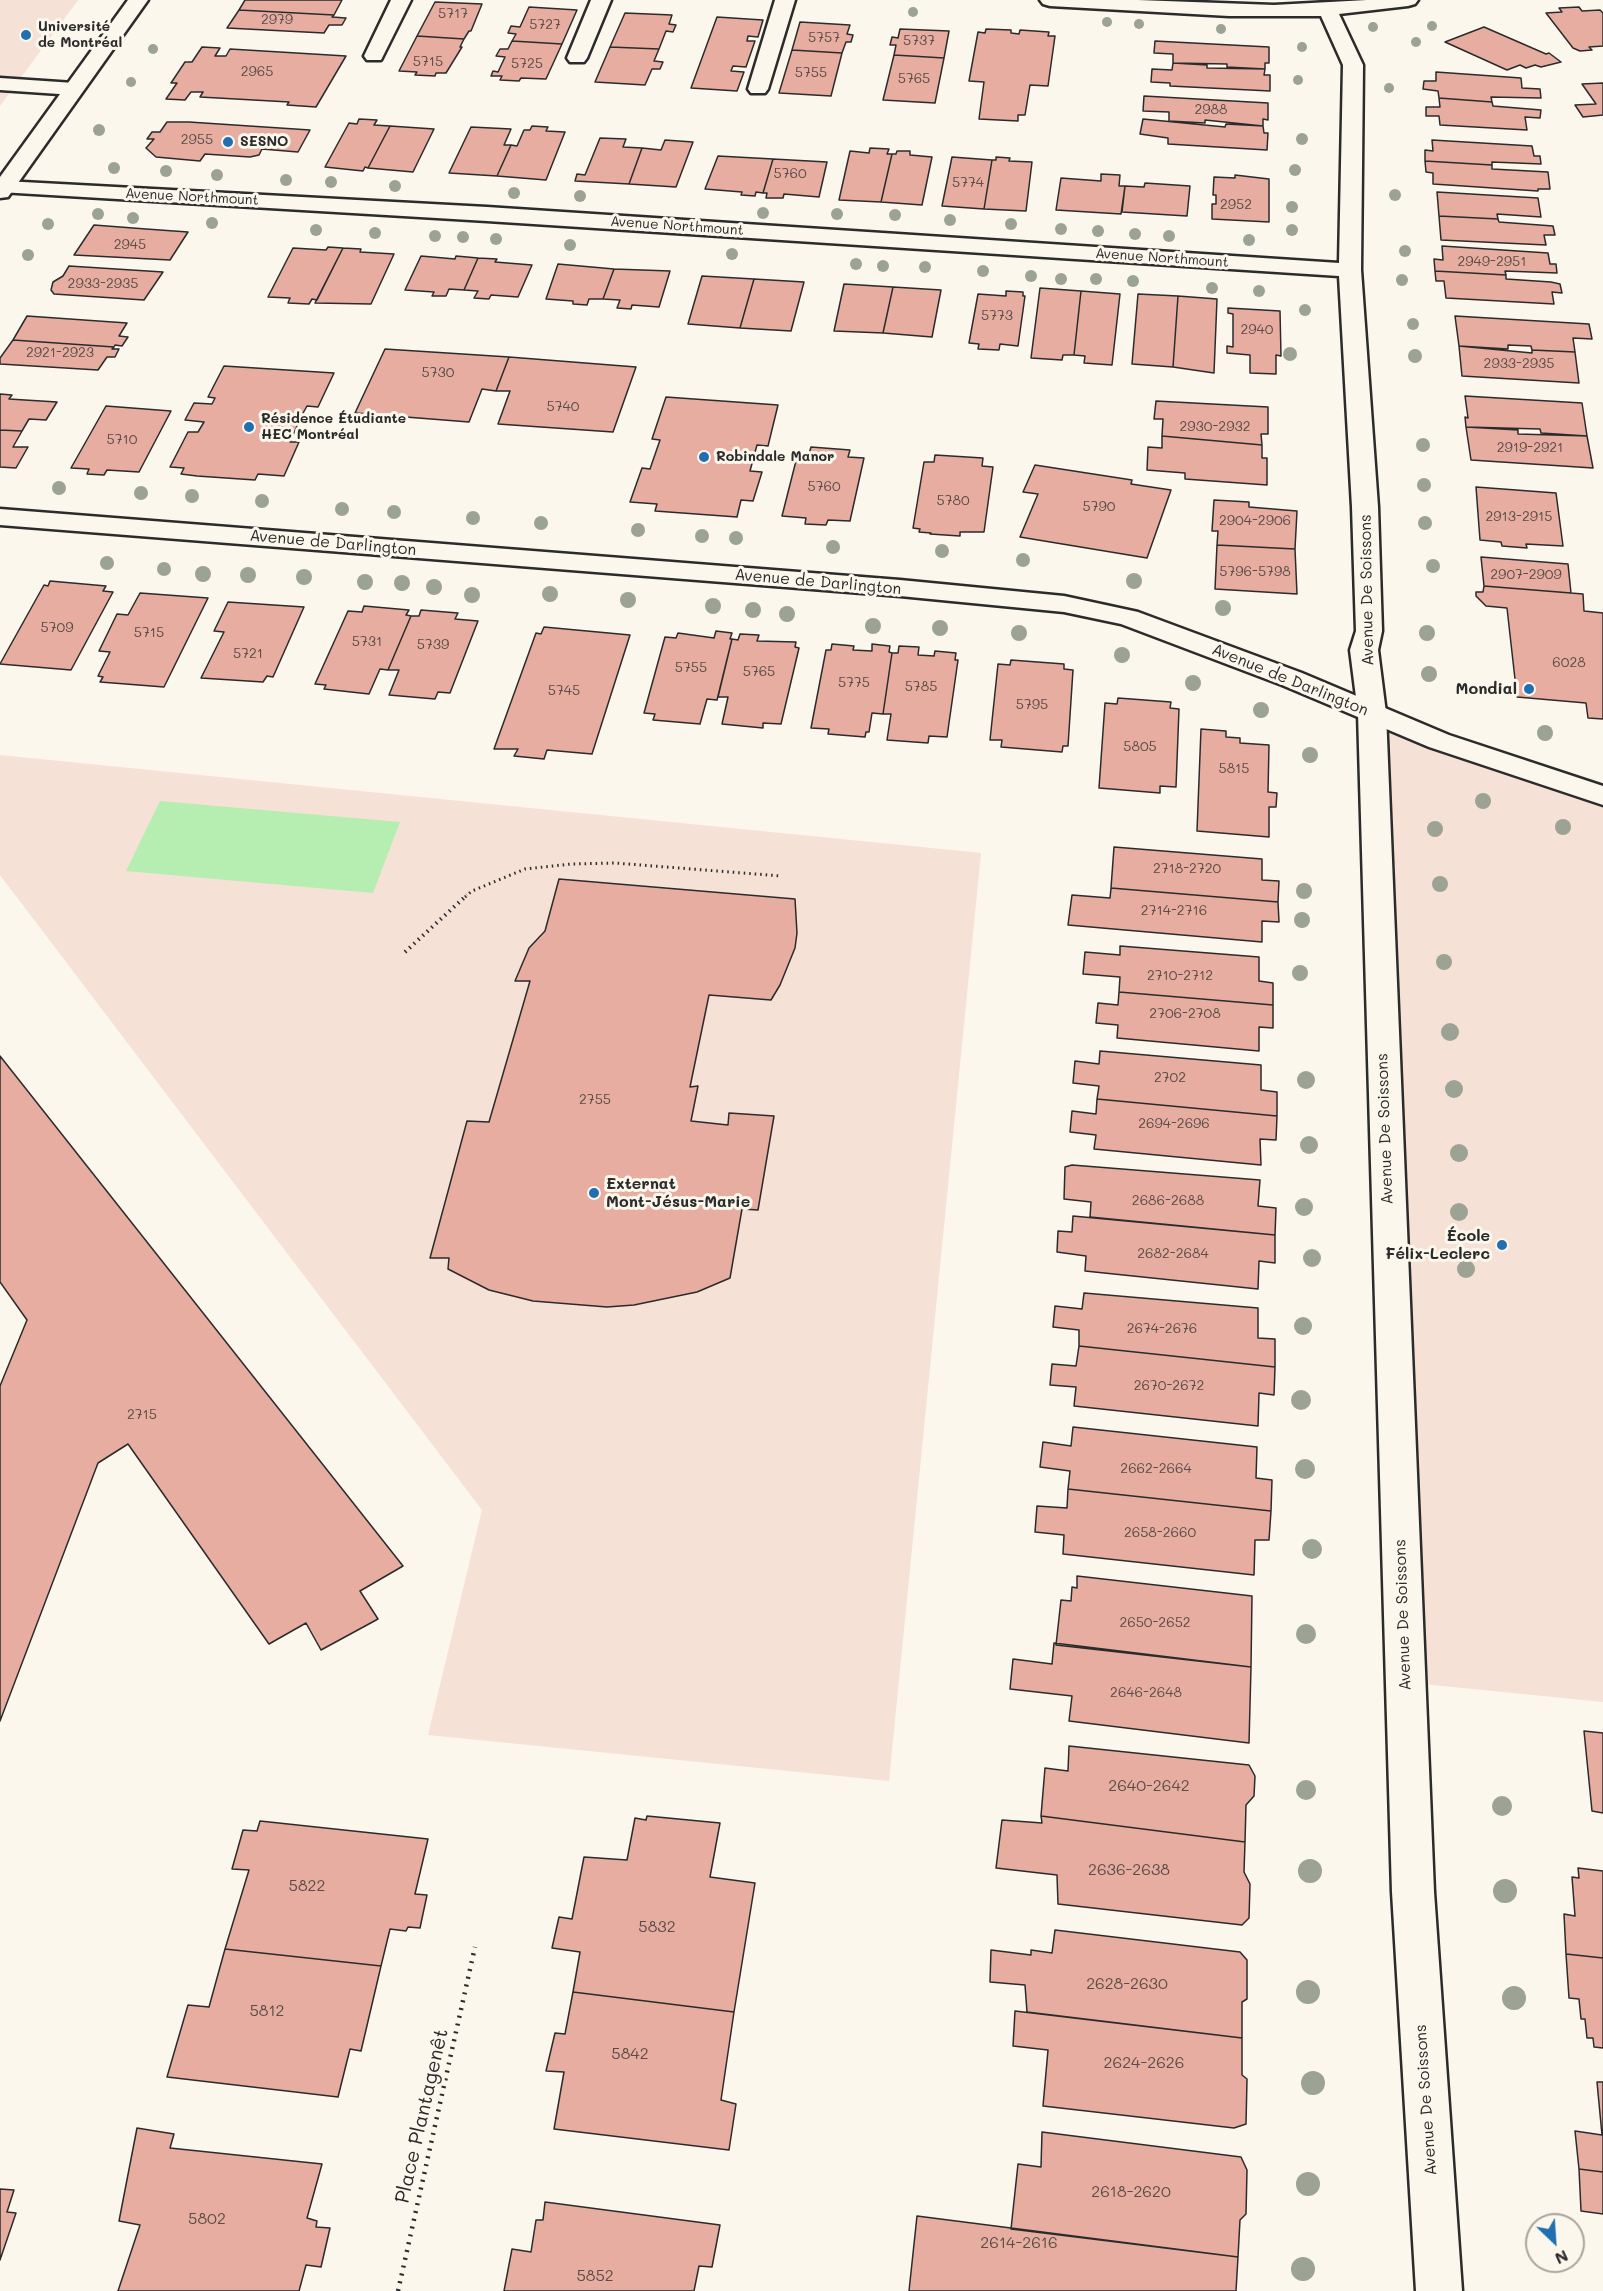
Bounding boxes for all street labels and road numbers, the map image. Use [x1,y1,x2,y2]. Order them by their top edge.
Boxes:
street label: Avenue Northmount [125,185,259,209]
street label: Avenue Northmount [610,213,744,239]
street label: Avenue Northmount [1095,245,1229,271]
street label: Avenue De Soissons [1356,514,1378,666]
street label: Avenue de Darlington [249,526,417,560]
street label: Avenue de Darlington [734,565,902,599]
street label: Avenue de Darlington [1209,640,1371,720]
street label: Avenue De Soissons [1373,1053,1397,1205]
street label: Avenue De Soissons [1391,1539,1415,1691]
street label: Avenue De Soissons [1411,2024,1441,2176]
street label: Place Plantagenêt [390,2026,454,2206]

